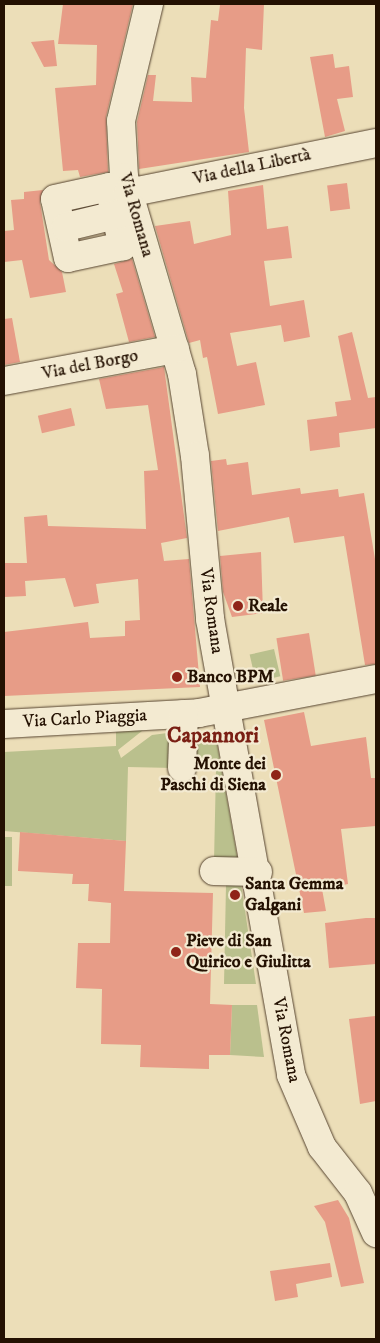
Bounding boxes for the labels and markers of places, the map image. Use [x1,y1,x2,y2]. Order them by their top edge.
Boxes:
place label: Reale [248,595,288,617]
marker: Reale [232,600,244,612]
place label: Banco BPM [187,666,274,688]
marker: Banco BPM [171,671,183,683]
place label: Monte dei Paschi di Siena [160,754,266,796]
marker: Monte dei Paschi di Siena [270,769,282,781]
place label: Santa Gemma Galgani [245,874,343,916]
marker: Santa Gemma Galgani [229,889,241,901]
place label: Pieve di San Quirico e Giulitta [186,931,311,974]
marker: Pieve di San Quirico e Giulitta [170,946,182,958]

